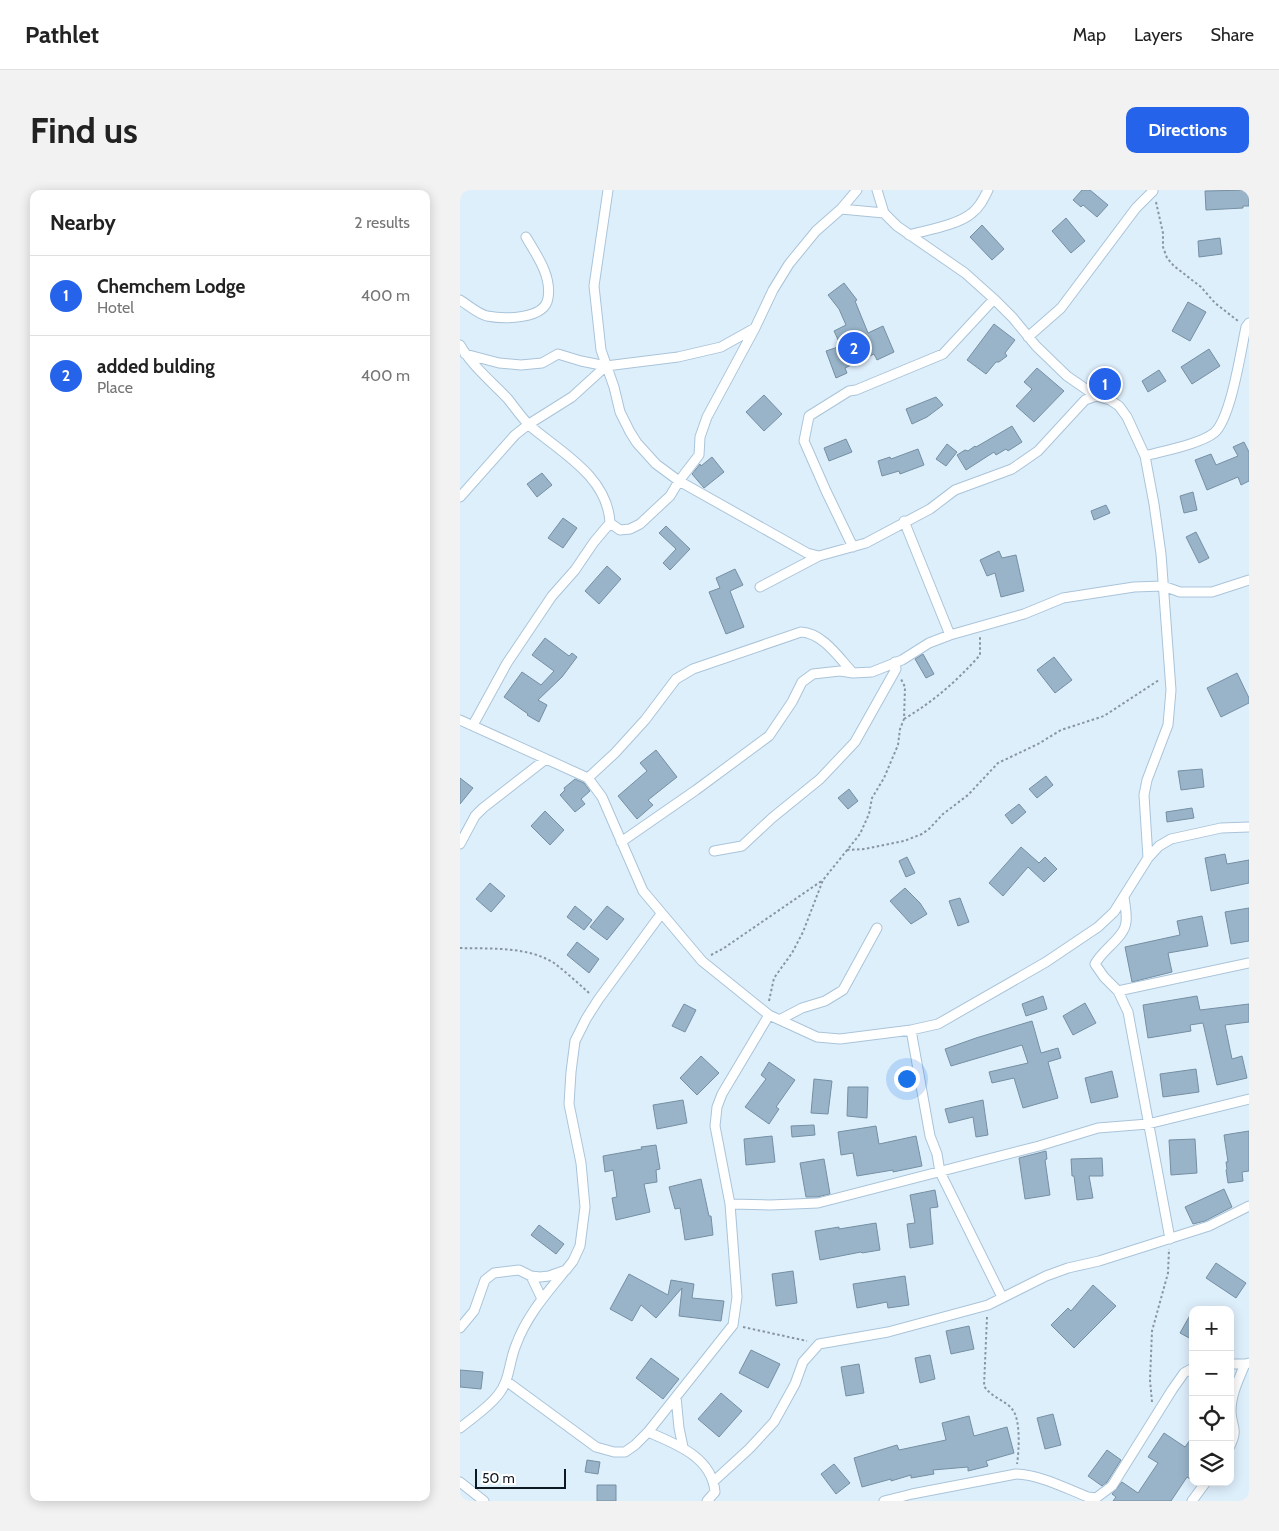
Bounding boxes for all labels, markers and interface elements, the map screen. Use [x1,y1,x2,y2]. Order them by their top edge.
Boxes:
text: Pathlet [25,20,99,49]
text: Map [1073,24,1106,46]
text: Layers [1134,24,1183,46]
text: Share [1211,24,1254,46]
button: Directions [1126,107,1249,153]
text: Find us [30,109,138,152]
text: Nearby [50,210,116,235]
text: 2 results [354,213,410,232]
text: Chemchem Lodge [97,275,245,298]
text: 1 [63,286,69,305]
text: 400 m [361,286,410,305]
text: Hotel [97,298,134,317]
pin: 2 [838,329,870,367]
text: added bulding [97,355,215,378]
pin: 1 [1089,365,1121,403]
text: 2 [62,366,70,385]
text: 400 m [361,366,410,385]
text: Place [97,378,133,397]
your location [894,1066,920,1092]
map controls [1189,1306,1234,1486]
button: + [1189,1306,1234,1351]
button: − [1189,1351,1234,1396]
button: locate [1189,1396,1234,1441]
button: layers [1189,1441,1234,1486]
scale bar [475,1466,566,1489]
text: 50 m [482,1469,515,1487]

